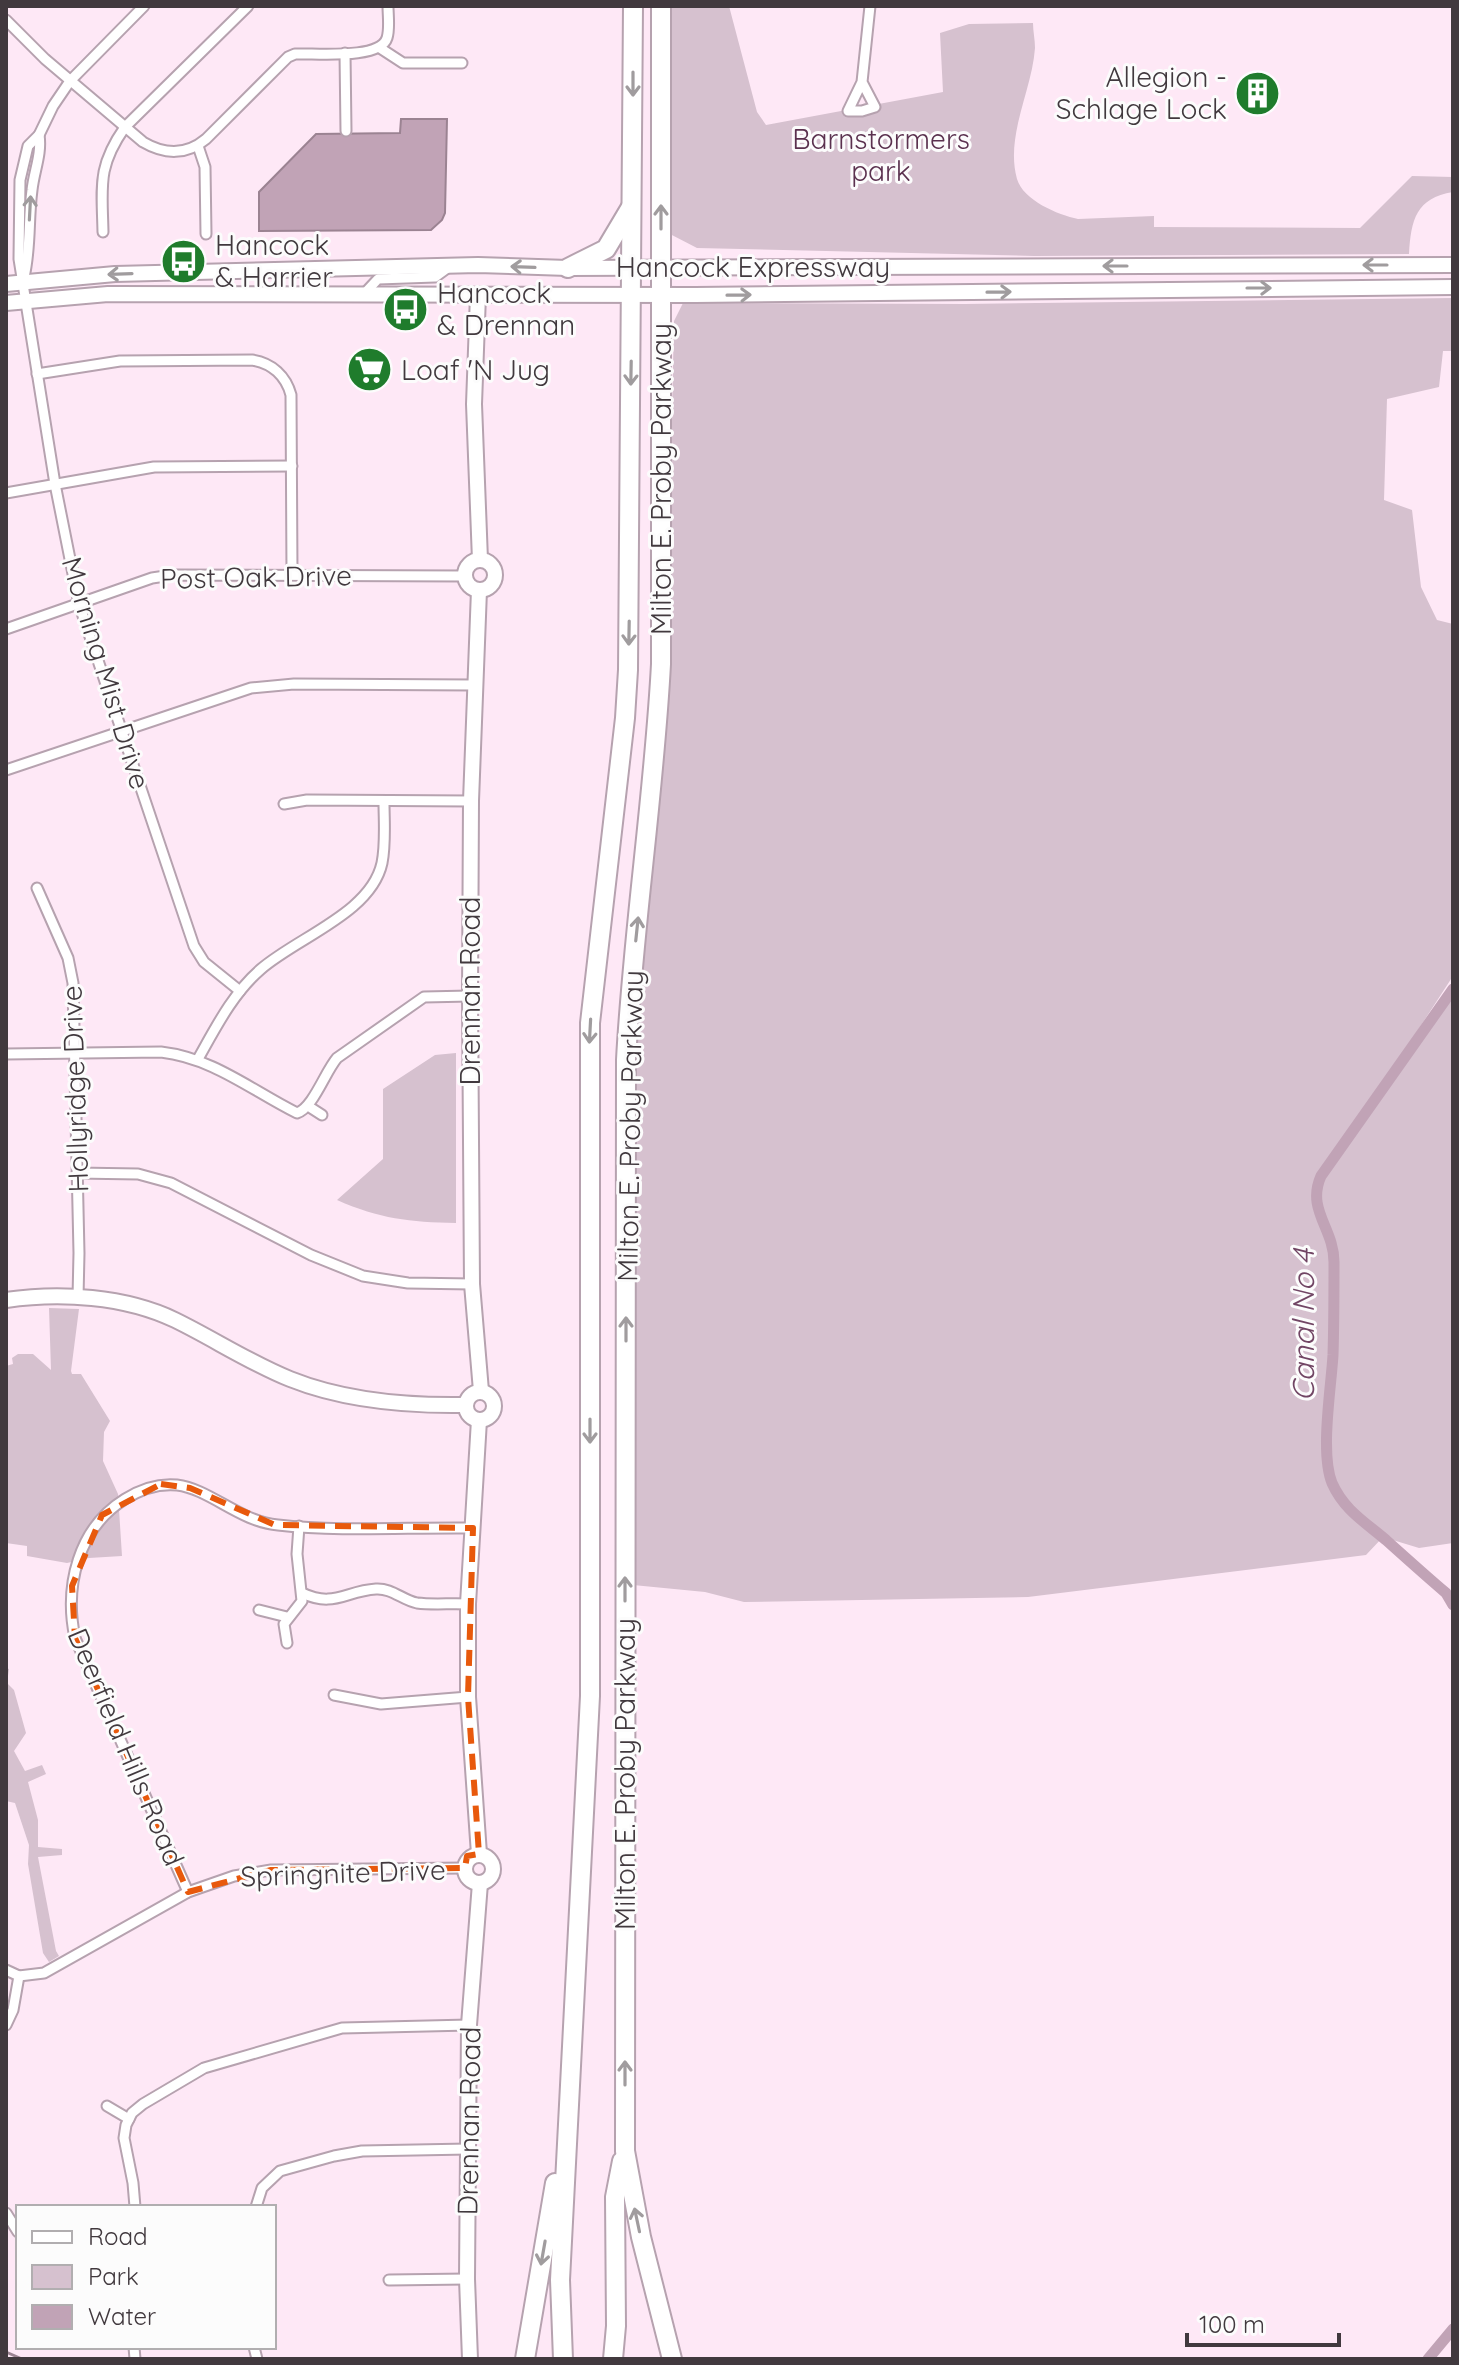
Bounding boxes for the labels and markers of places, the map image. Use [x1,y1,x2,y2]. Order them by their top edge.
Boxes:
place label: Allegion - Schlage Lock [1056,59,1227,126]
building icon: Allegion - Schlage Lock [1234,69,1282,117]
place label: Hancock & Harrier [215,227,333,294]
bus stop icon: Hancock & Harrier [160,237,208,285]
place label: Hancock & Drennan [437,275,575,342]
bus stop icon: Hancock & Drennan [382,285,430,333]
supermarket icon: Loaf 'N Jug [346,346,394,394]
place label: Loaf 'N Jug [401,352,550,387]

